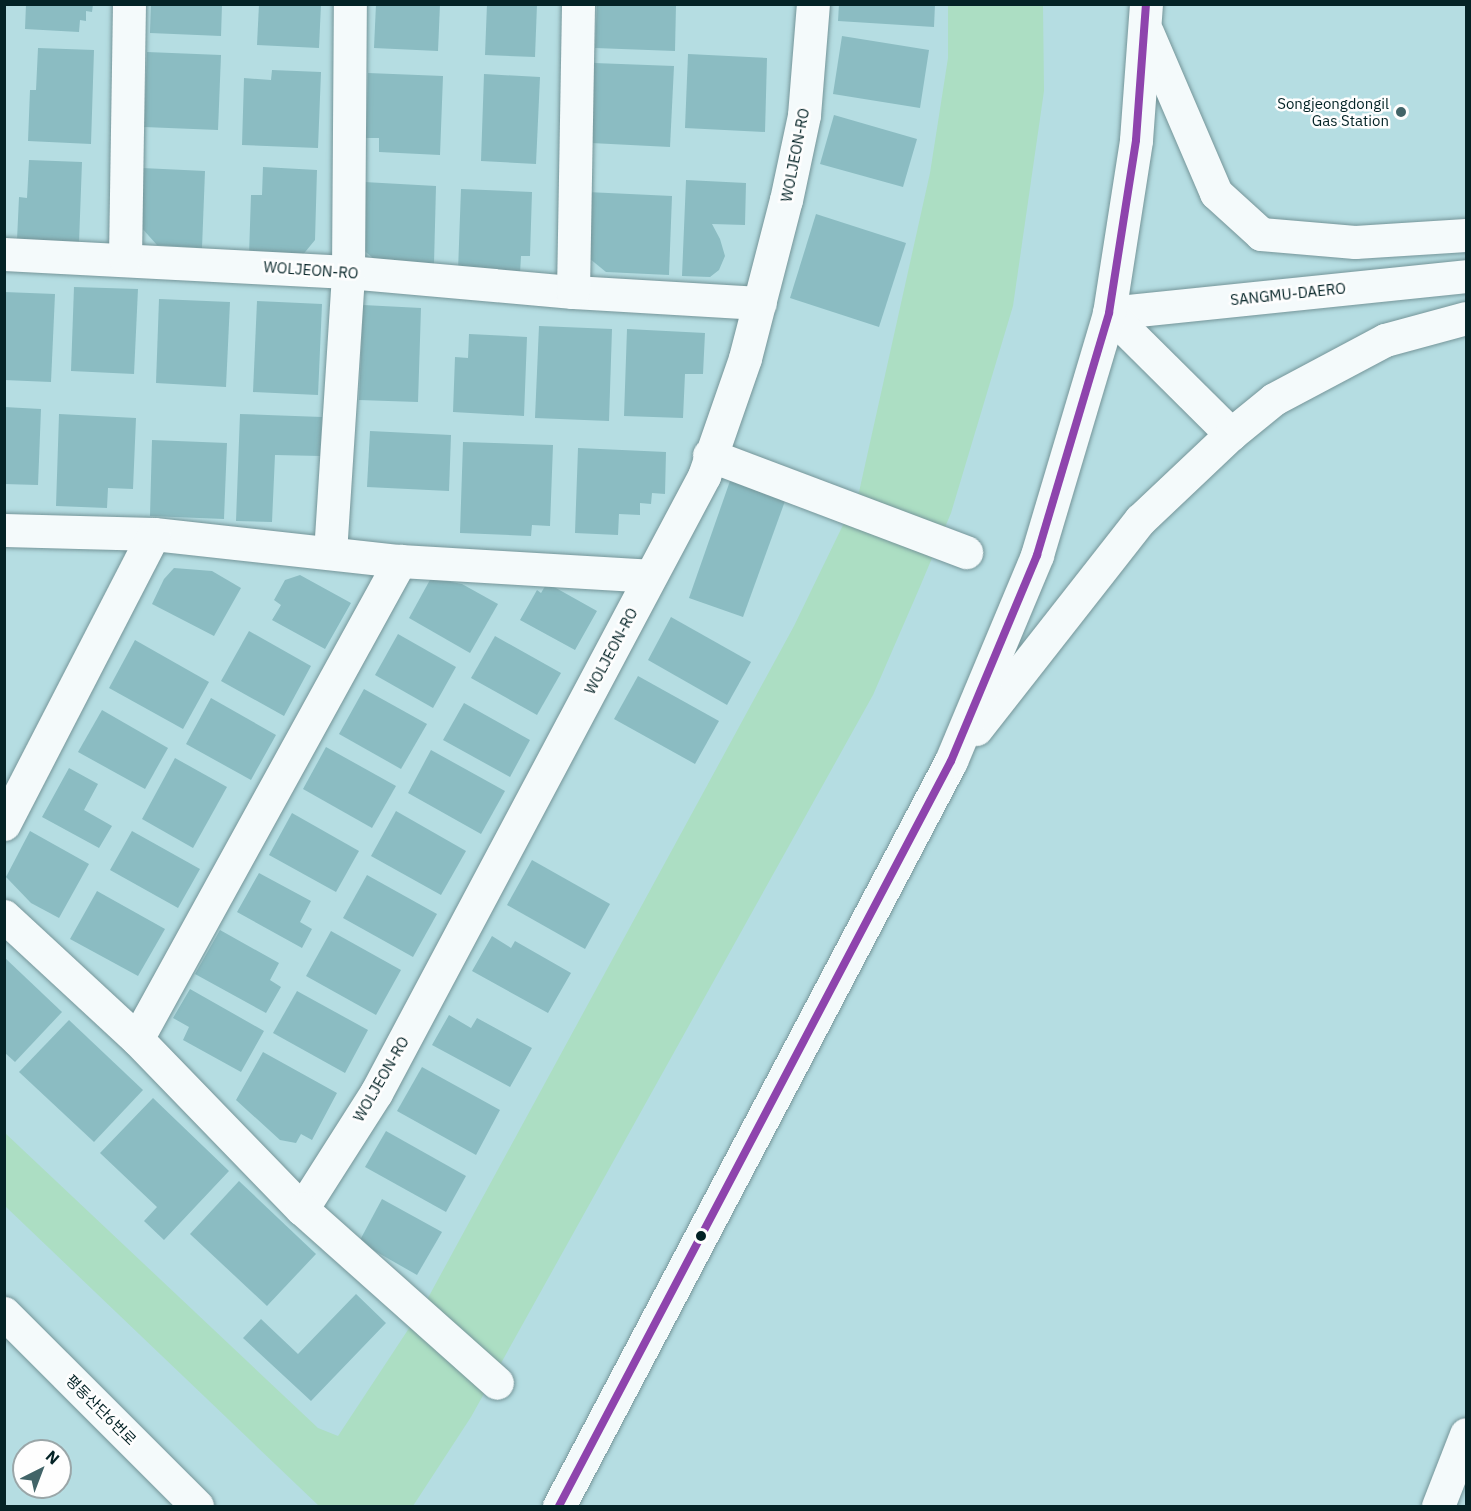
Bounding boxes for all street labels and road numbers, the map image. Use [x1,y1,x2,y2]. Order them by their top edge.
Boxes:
street label: WOLJEON-RO [777,107,813,203]
street label: WOLJEON-RO [263,258,359,282]
street label: SANGMU-DAERO [1229,279,1347,309]
street label: WOLJEON-RO [581,605,641,697]
street label: WOLJEON-RO [349,1033,413,1125]
street label: 평동산단6번로 [62,1371,140,1449]

